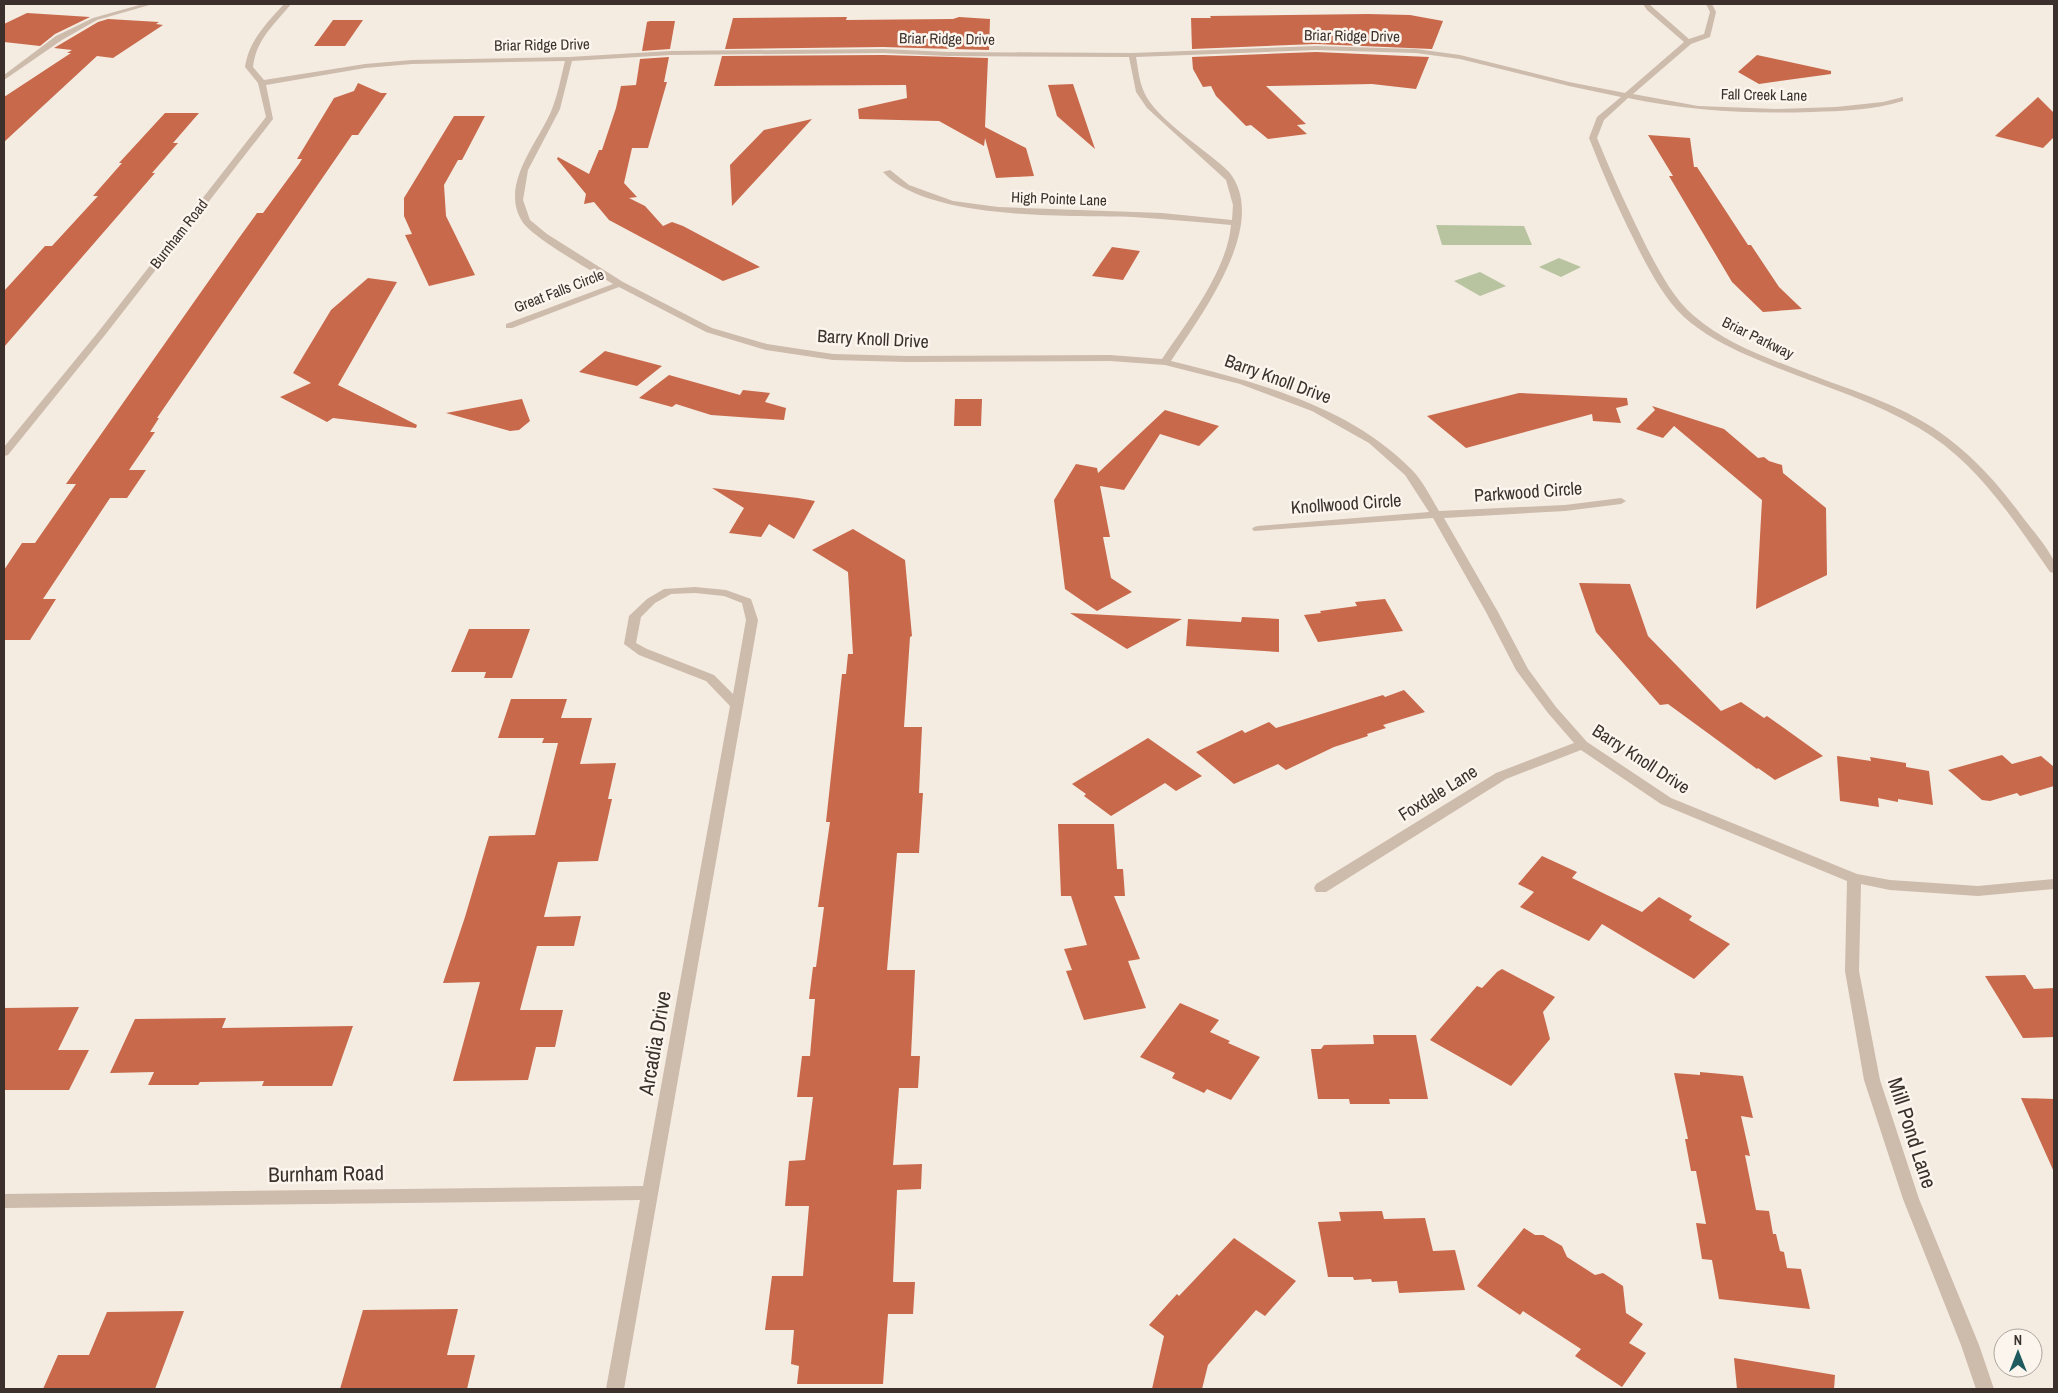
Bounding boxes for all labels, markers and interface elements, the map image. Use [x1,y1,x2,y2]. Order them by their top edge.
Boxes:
street label: Briar Ridge Drive [1304,24,1400,47]
street label: Briar Ridge Drive [899,27,995,50]
street label: Briar Ridge Drive [494,33,590,56]
street label: Fall Creek Lane [1721,83,1807,106]
street label: High Pointe Lane [1011,186,1107,211]
street label: Burnham Road [145,195,212,273]
street label: Great Falls Circle [511,264,607,317]
street label: Briar Parkway [1719,311,1798,364]
street label: Barry Knoll Drive [817,323,929,354]
street label: Barry Knoll Drive [1221,348,1335,409]
street label: Parkwood Circle [1473,475,1583,508]
street label: Knollwood Circle [1290,487,1402,520]
street label: Barry Knoll Drive [1588,718,1695,799]
street label: Foxdale Lane [1393,758,1482,827]
street label: Arcadia Drive [631,989,678,1098]
street label: Mill Pond Lane [1881,1074,1944,1192]
street label: Burnham Road [268,1158,384,1189]
north arrow [1993,1328,2043,1378]
text: N [2014,1331,2022,1349]

